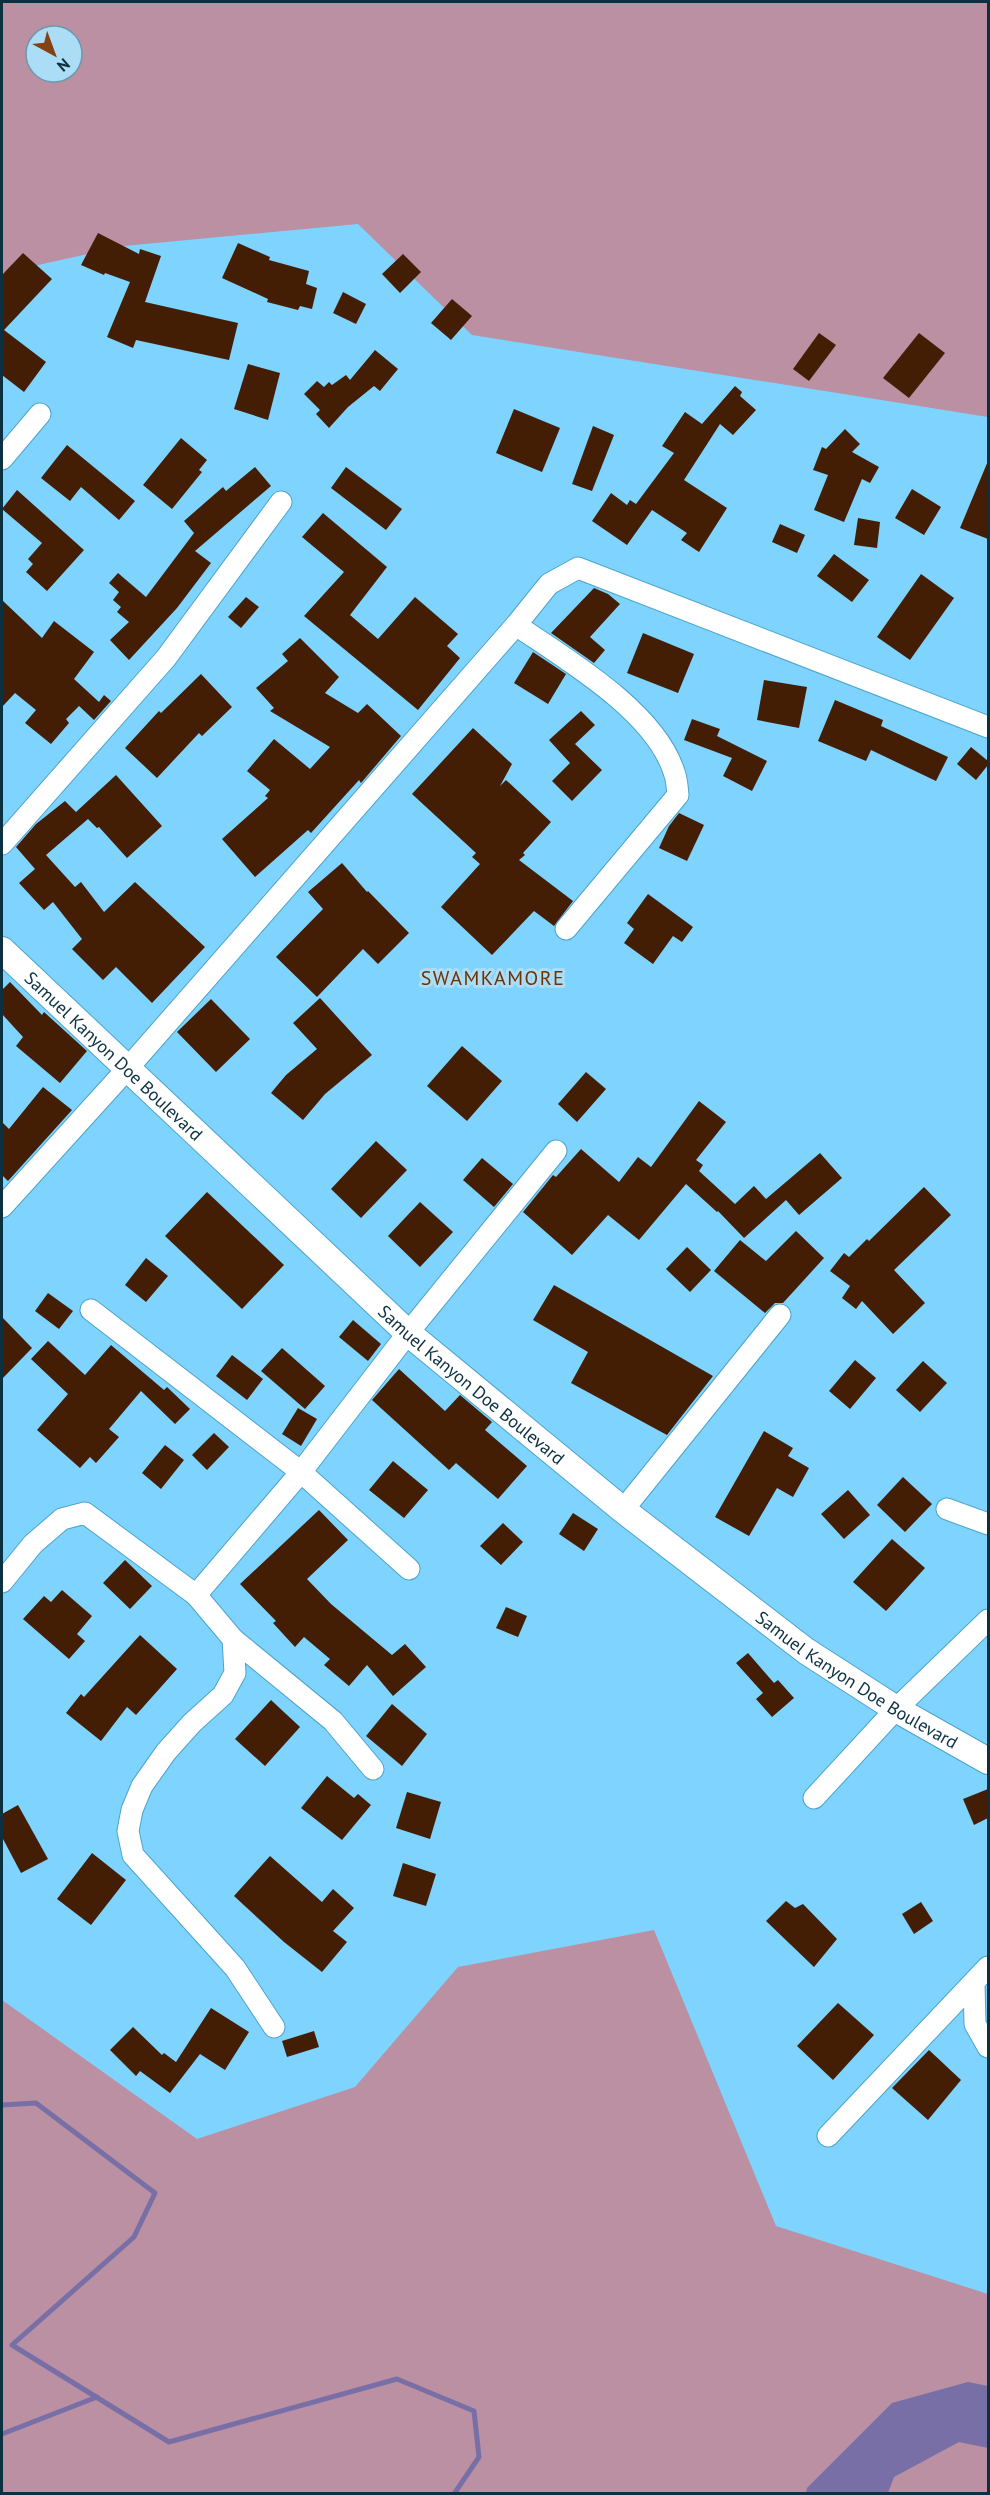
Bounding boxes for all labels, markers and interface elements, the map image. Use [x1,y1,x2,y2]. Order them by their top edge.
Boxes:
north arrow [24,24,84,84]
text: N [53,54,74,76]
district label: SWAMKAMORE [421,965,565,991]
street label: Samuel Kanyon Doe Boulevard [20,966,208,1145]
street label: Samuel Kanyon Doe Boulevard [374,1300,570,1469]
street label: Samuel Kanyon Doe Boulevard [751,1605,962,1753]

